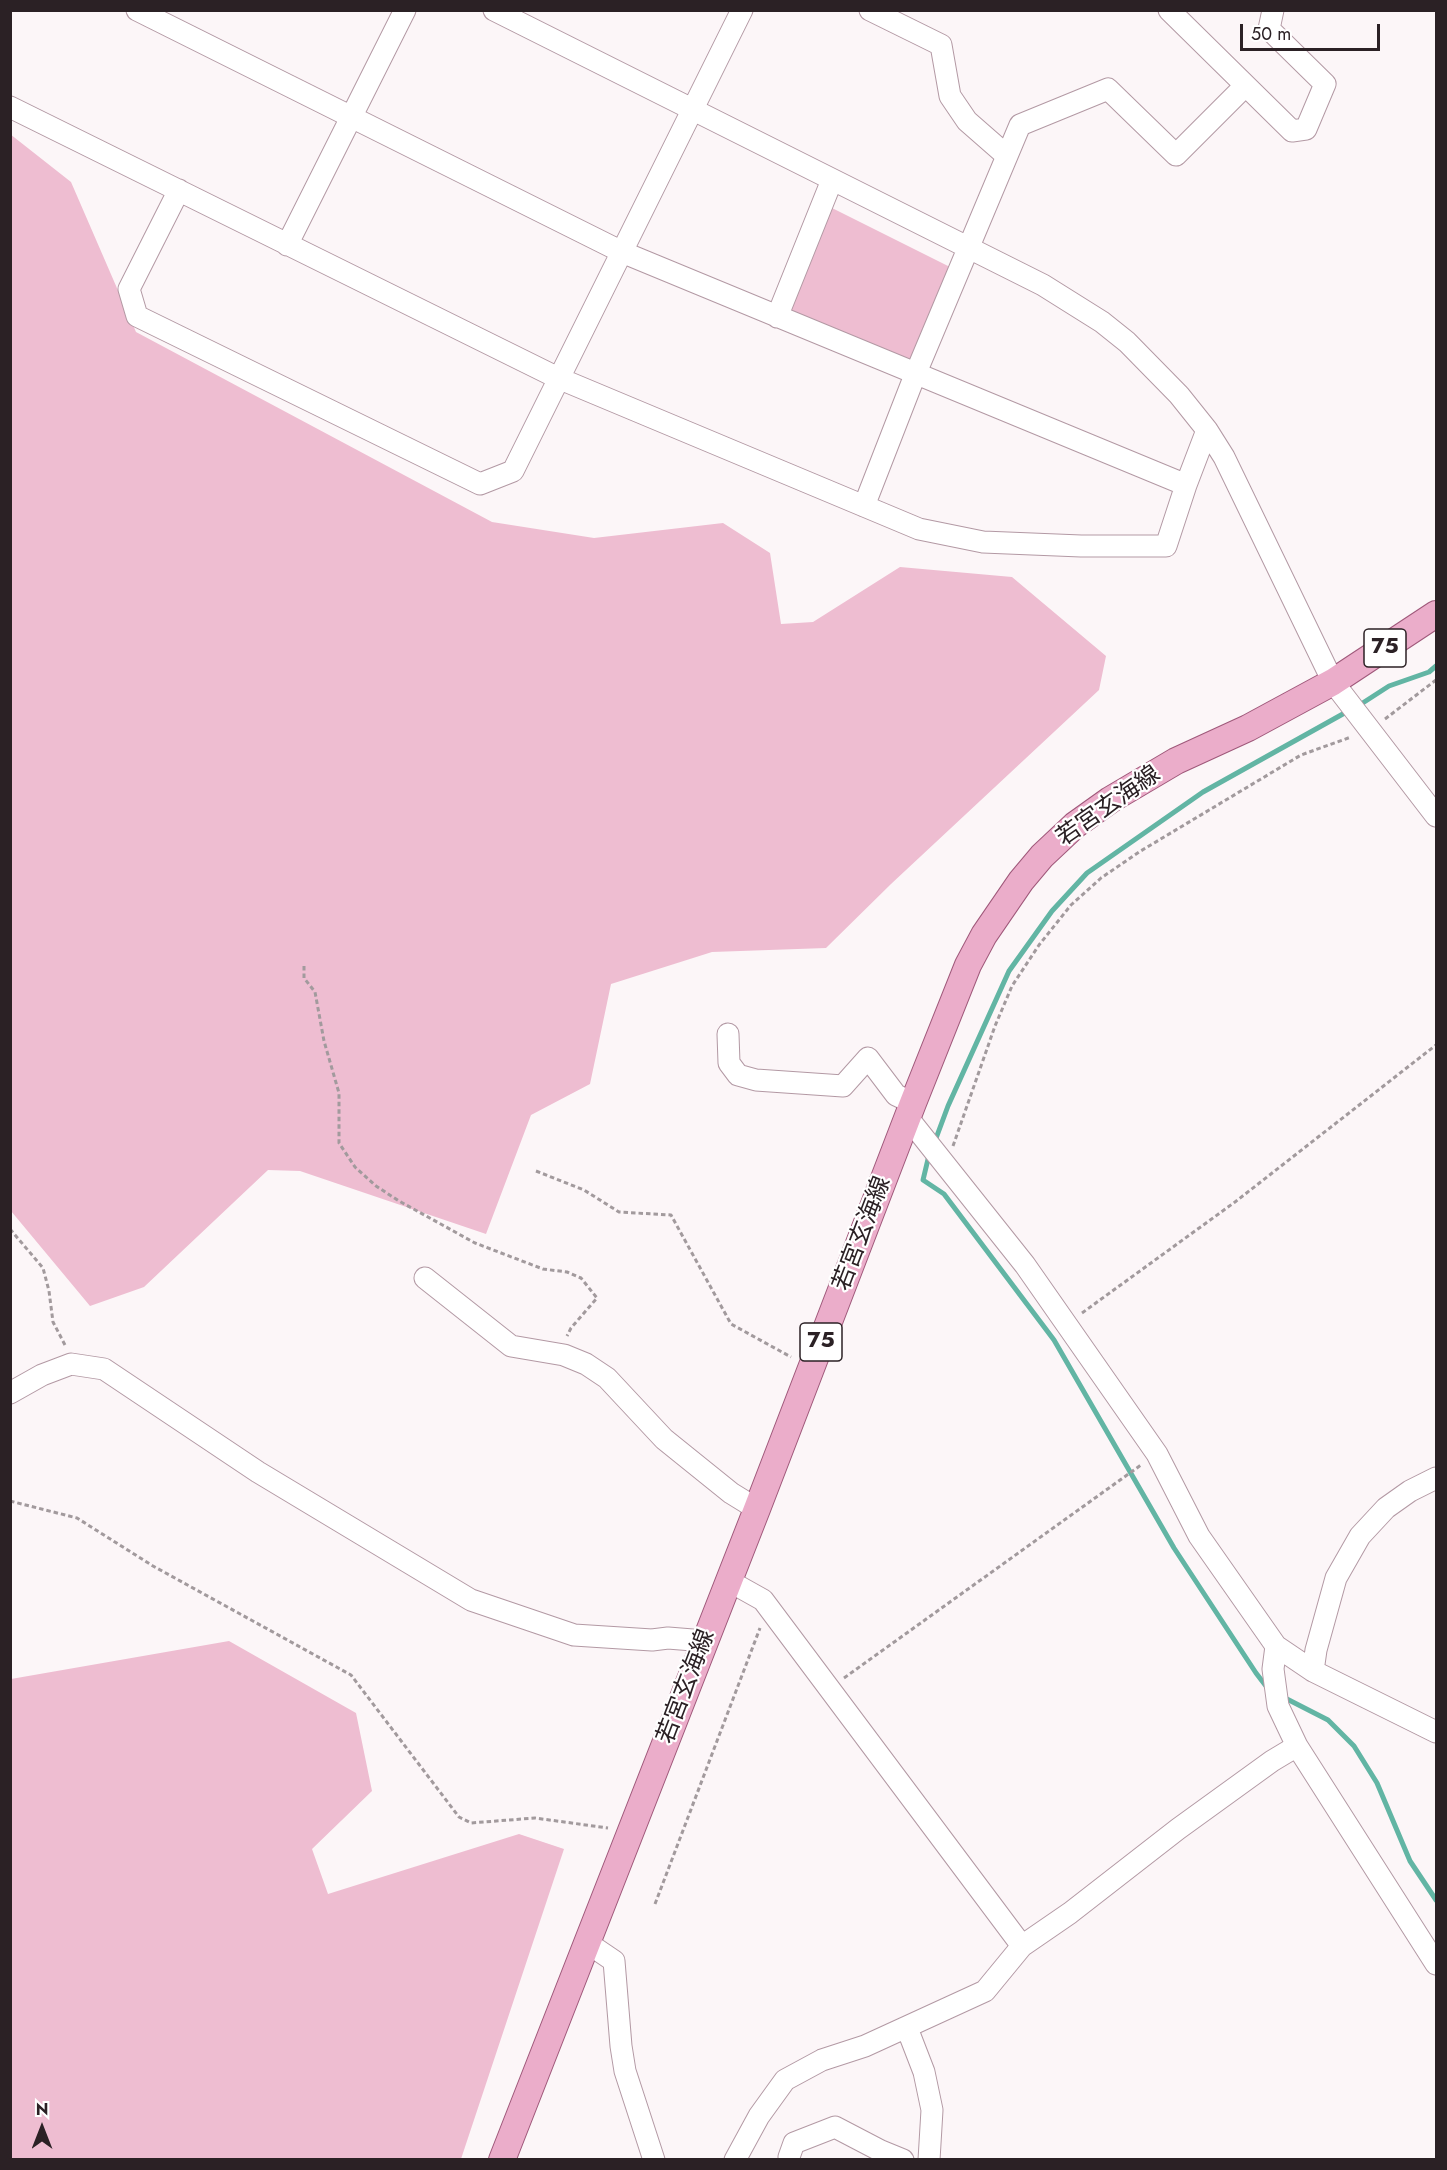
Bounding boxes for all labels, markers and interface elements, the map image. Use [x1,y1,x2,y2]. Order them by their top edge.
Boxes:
scale bar [1243,12,1382,50]
text: 50 m [1251,21,1291,47]
road number: 75 [1364,629,1406,667]
street label: 若宮玄海線 [1052,761,1166,853]
street label: 若宮玄海線 [828,1173,898,1295]
road number: 75 [800,1323,842,1361]
street label: 若宮玄海線 [652,1626,722,1748]
north arrow [12,2098,72,2158]
text: N [36,2098,48,2121]

